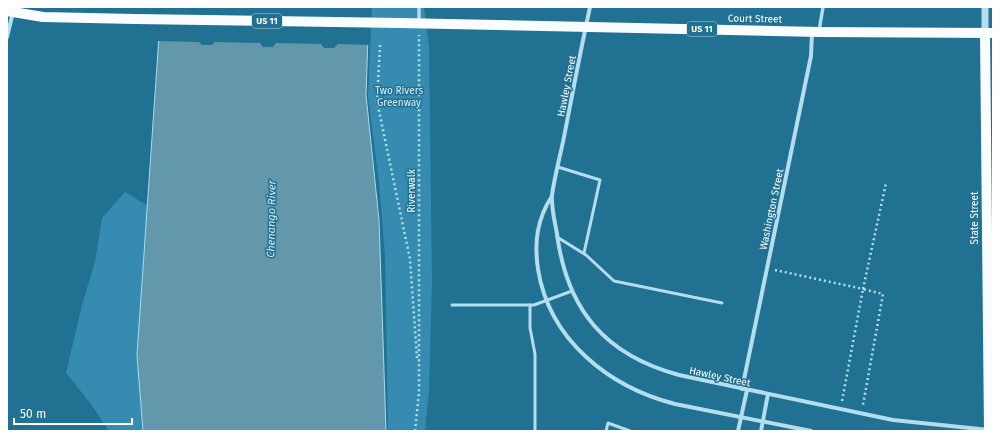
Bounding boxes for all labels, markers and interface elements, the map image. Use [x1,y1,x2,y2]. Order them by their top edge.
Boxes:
street label: Court Street [728,13,783,25]
road number: US 11 [252,14,282,28]
road number: US 11 [687,22,717,36]
street label: Hawley Street [555,54,579,118]
park label: Two Rivers Greenway [375,85,423,109]
street label: Washington Street [758,167,787,251]
street label: Riverwalk [406,168,418,213]
water label: Chenango River [264,179,279,258]
street label: State Street [969,191,981,245]
street label: Hawley Street [688,365,752,389]
scale bar [14,400,132,426]
text: 50 m [20,407,46,421]

